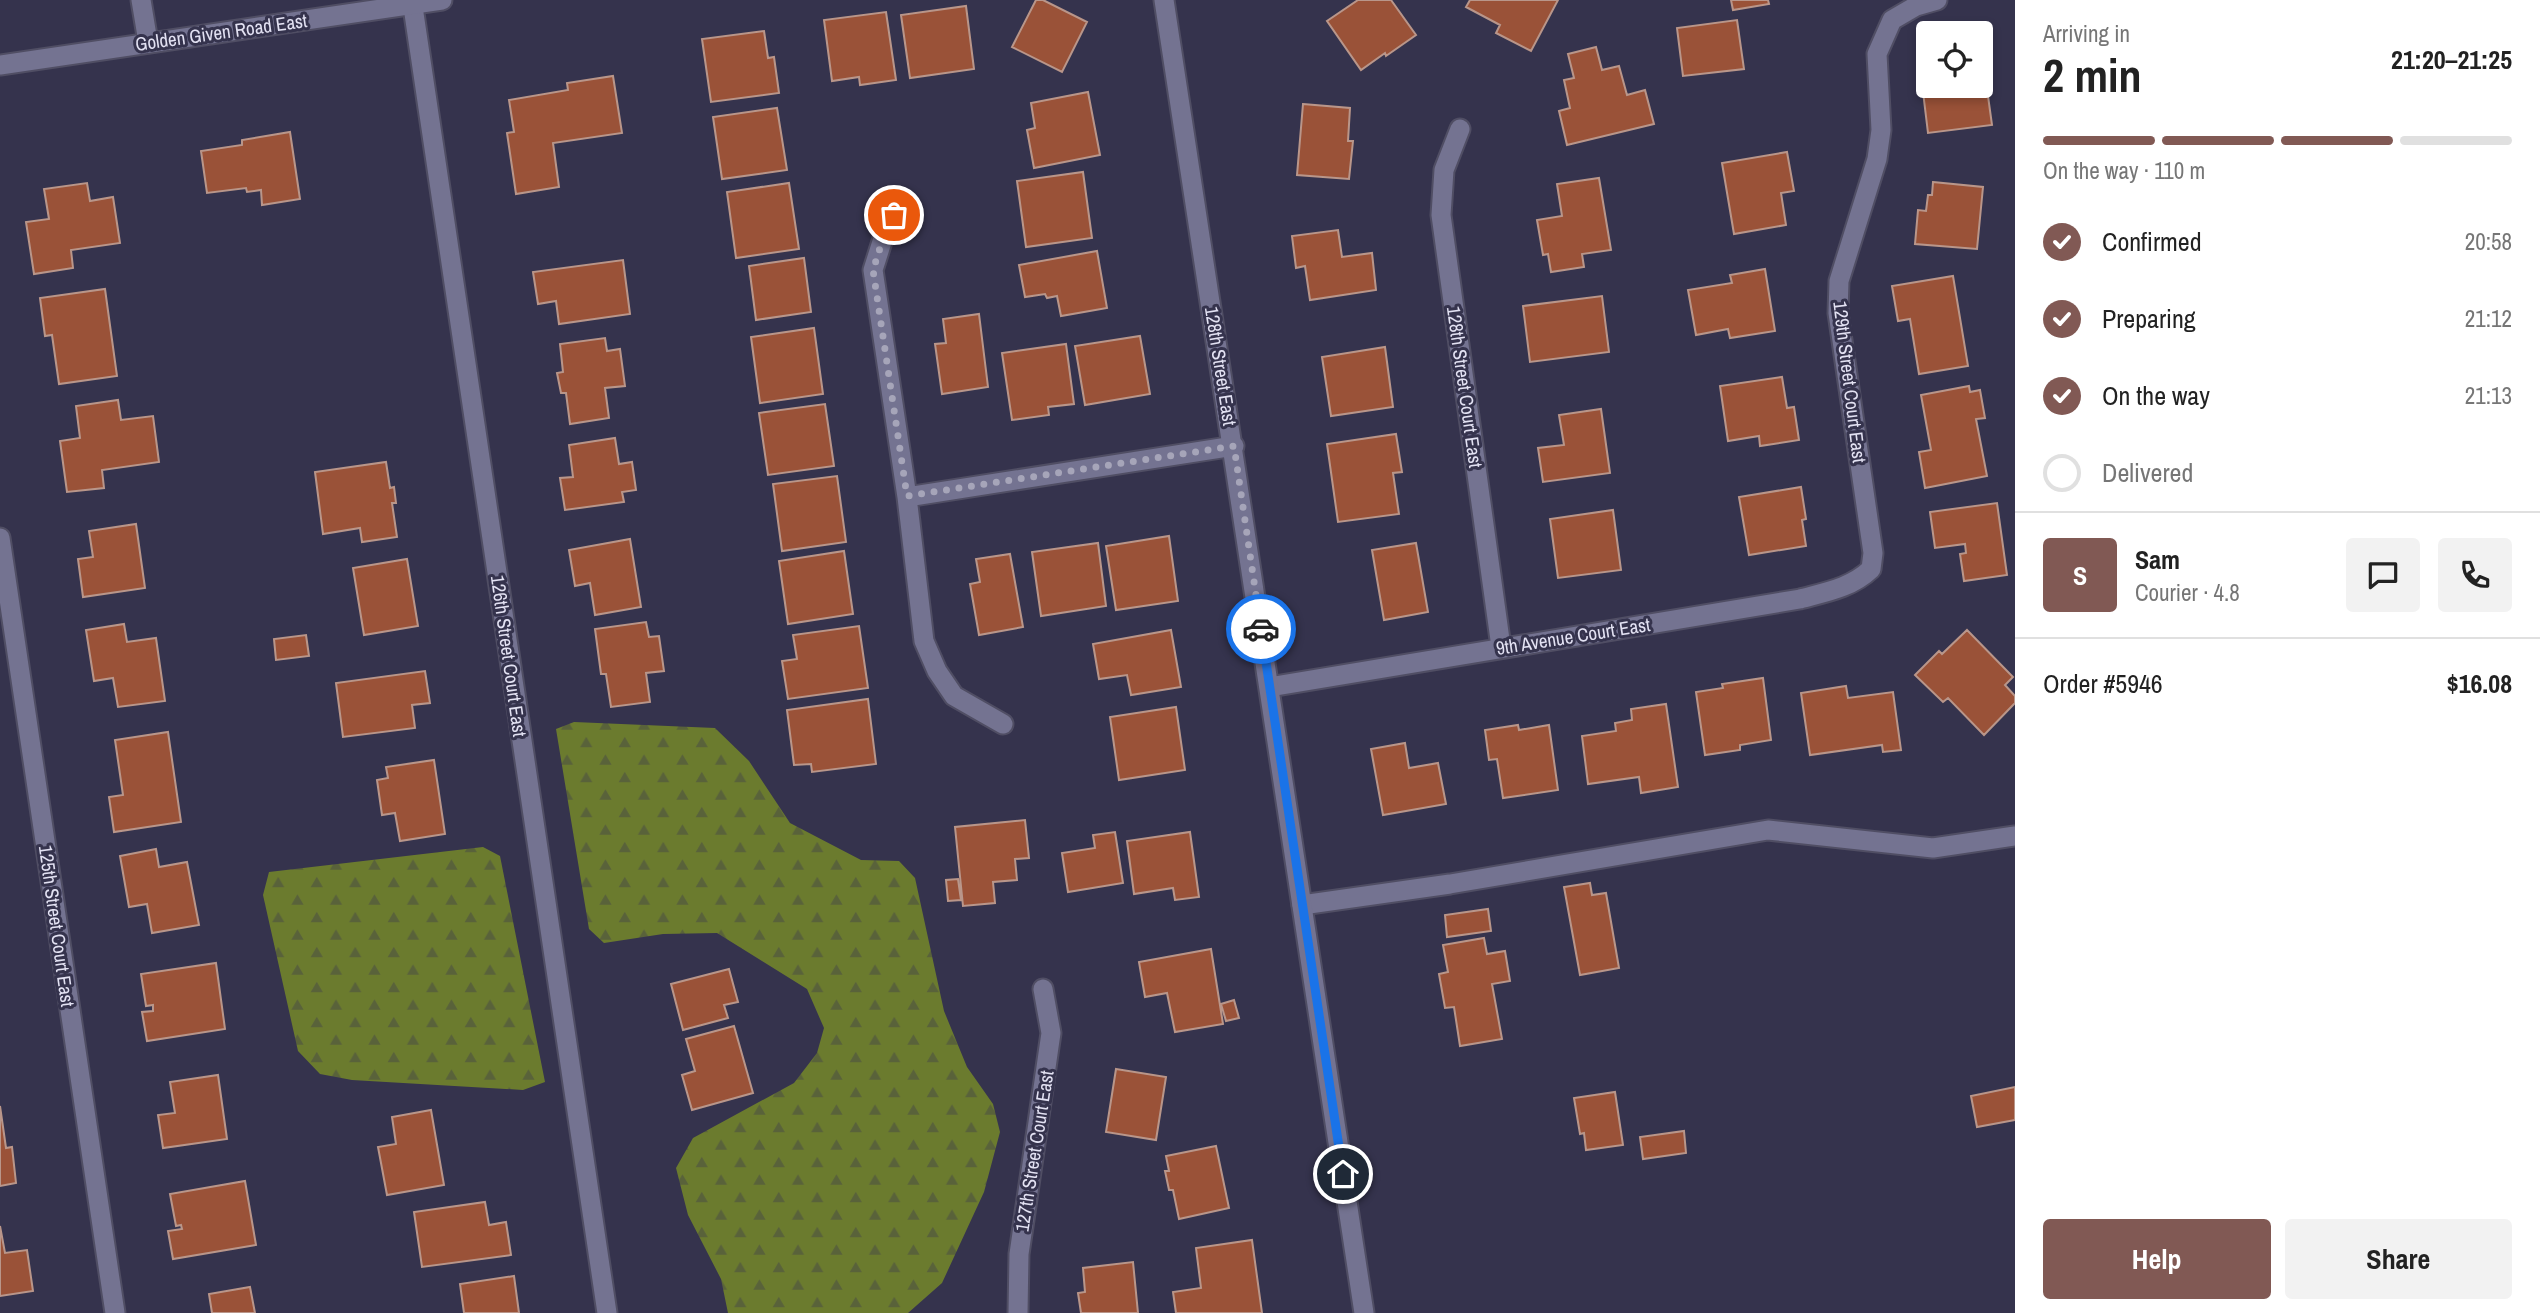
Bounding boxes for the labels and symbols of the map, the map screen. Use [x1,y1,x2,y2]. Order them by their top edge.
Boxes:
street label: Golden Given Road East [133,7,309,57]
pin [864,185,924,245]
street label: 129th Street Court East [1827,300,1873,465]
street label: 128th Street East [1199,305,1243,428]
street label: 128th Street Court East [1441,305,1489,470]
street label: 126th Street Court East [485,574,533,739]
courier [1226,594,1296,664]
street label: 9th Avenue Court East [1494,611,1653,661]
street label: 125th Street Court East [33,844,81,1009]
street label: 127th Street Court East [1008,1068,1060,1233]
pin [1313,1144,1373,1204]

